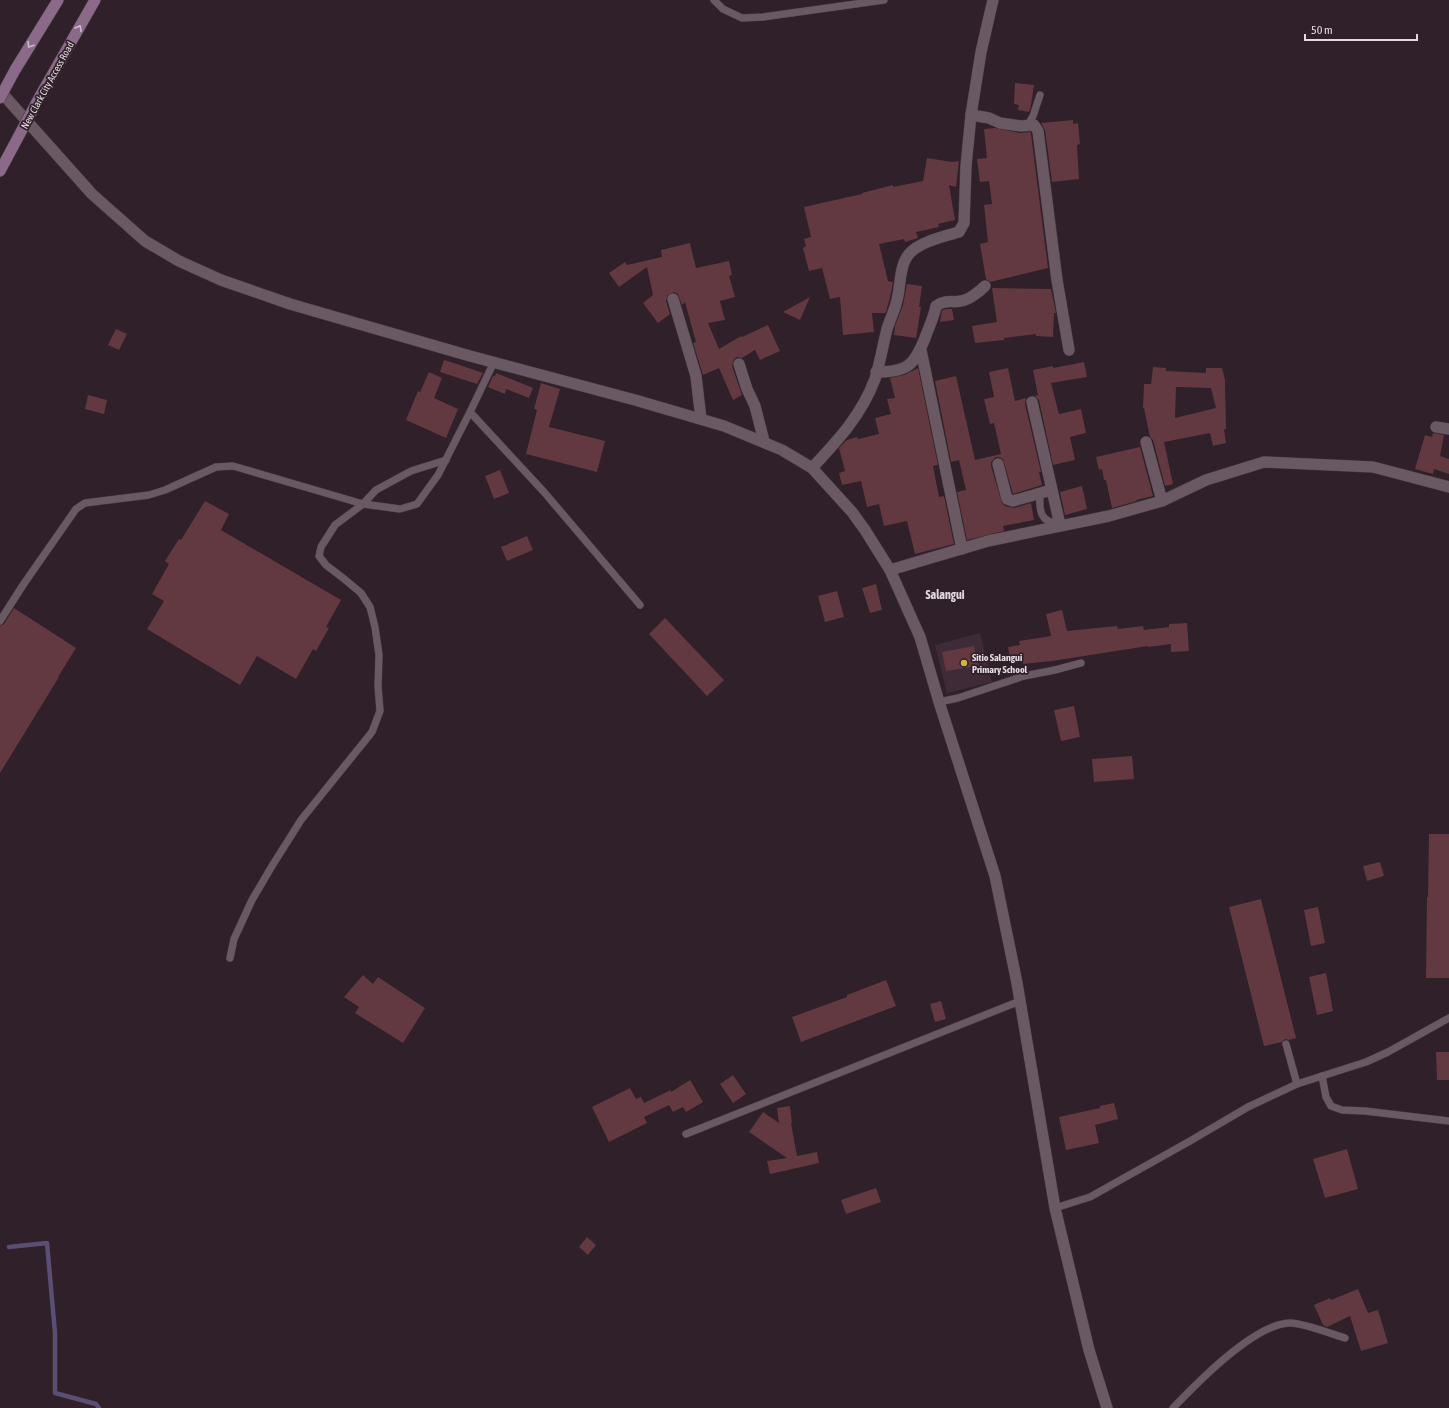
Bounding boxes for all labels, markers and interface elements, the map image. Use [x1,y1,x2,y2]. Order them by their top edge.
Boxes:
scale bar [1305,16,1417,42]
text: 50 m [1311,23,1333,37]
one-way arrow [74,25,81,32]
street label: New Clark City Access Road [19,40,76,131]
one-way arrow [28,41,35,48]
district label: Salangui [926,588,965,602]
place label: Sitio Salangui Primary School [972,652,1028,675]
marker: Sitio Salangui Primary School [959,658,969,668]

